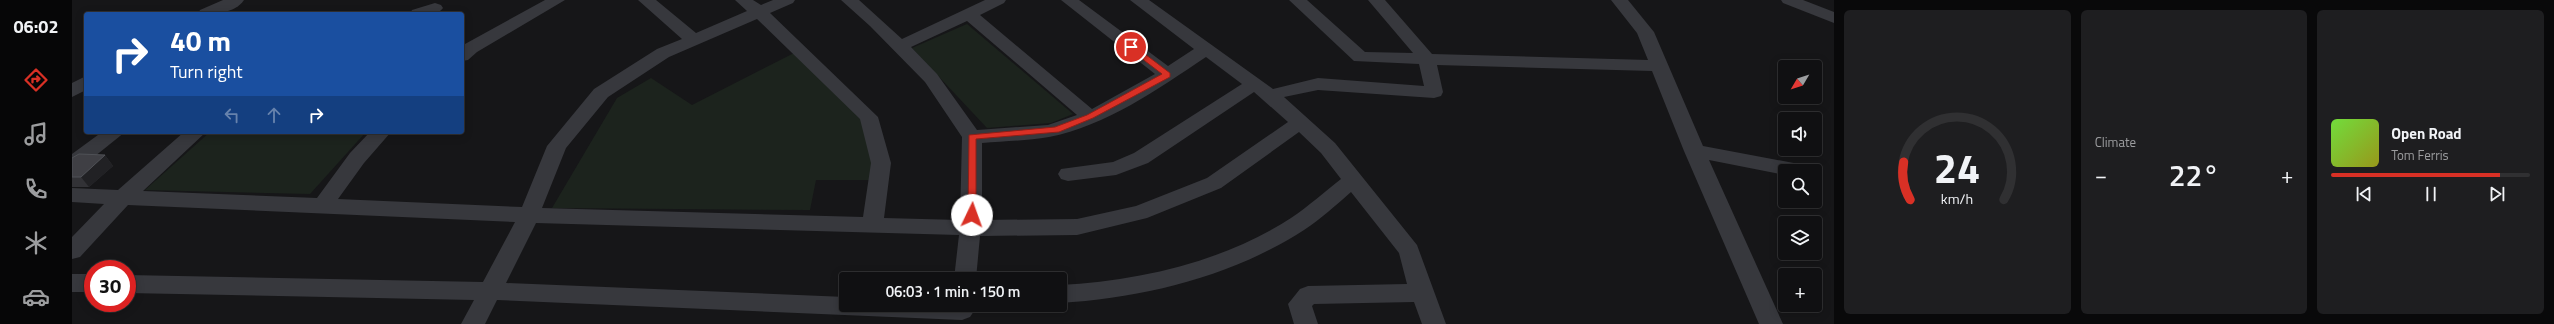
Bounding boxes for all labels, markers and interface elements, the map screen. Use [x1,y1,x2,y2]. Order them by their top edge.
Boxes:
text: 06:02 [14,13,58,40]
text: 40 m [170,19,231,62]
icon: right [104,28,156,80]
pin [1114,30,1148,64]
icon: arrive [1120,36,1142,58]
text: Turn right [170,58,243,85]
north arrow [1778,60,1822,104]
map controls [1778,60,1822,312]
icon: directions [22,66,50,94]
icon: left [221,104,243,126]
icon: ahead [263,104,285,126]
icon: right [305,104,327,126]
button: sound [1778,112,1822,156]
icon: music [22,120,50,148]
text: Open Road [2391,122,2462,145]
text: Climate [2095,132,2136,152]
text: 24 [1934,136,1981,199]
text: Tom Ferris [2391,145,2449,165]
text: 22° [2169,152,2219,198]
text: − [2095,158,2107,192]
text: + [2281,158,2293,192]
button: search [1778,164,1822,208]
icon: phone [22,175,50,203]
icon: previous [2353,183,2375,205]
icon: pause [2420,183,2442,205]
icon: next [2486,183,2508,205]
text: km/h [1941,188,1974,210]
position arrow [951,194,993,236]
button: layers [1778,216,1822,260]
icon: climate [22,229,50,257]
speed limit sign: 30 [84,260,136,312]
button: + [1778,268,1822,312]
text: 06:03 · 1 min · 150 m [886,280,1020,303]
icon: car [22,283,50,311]

